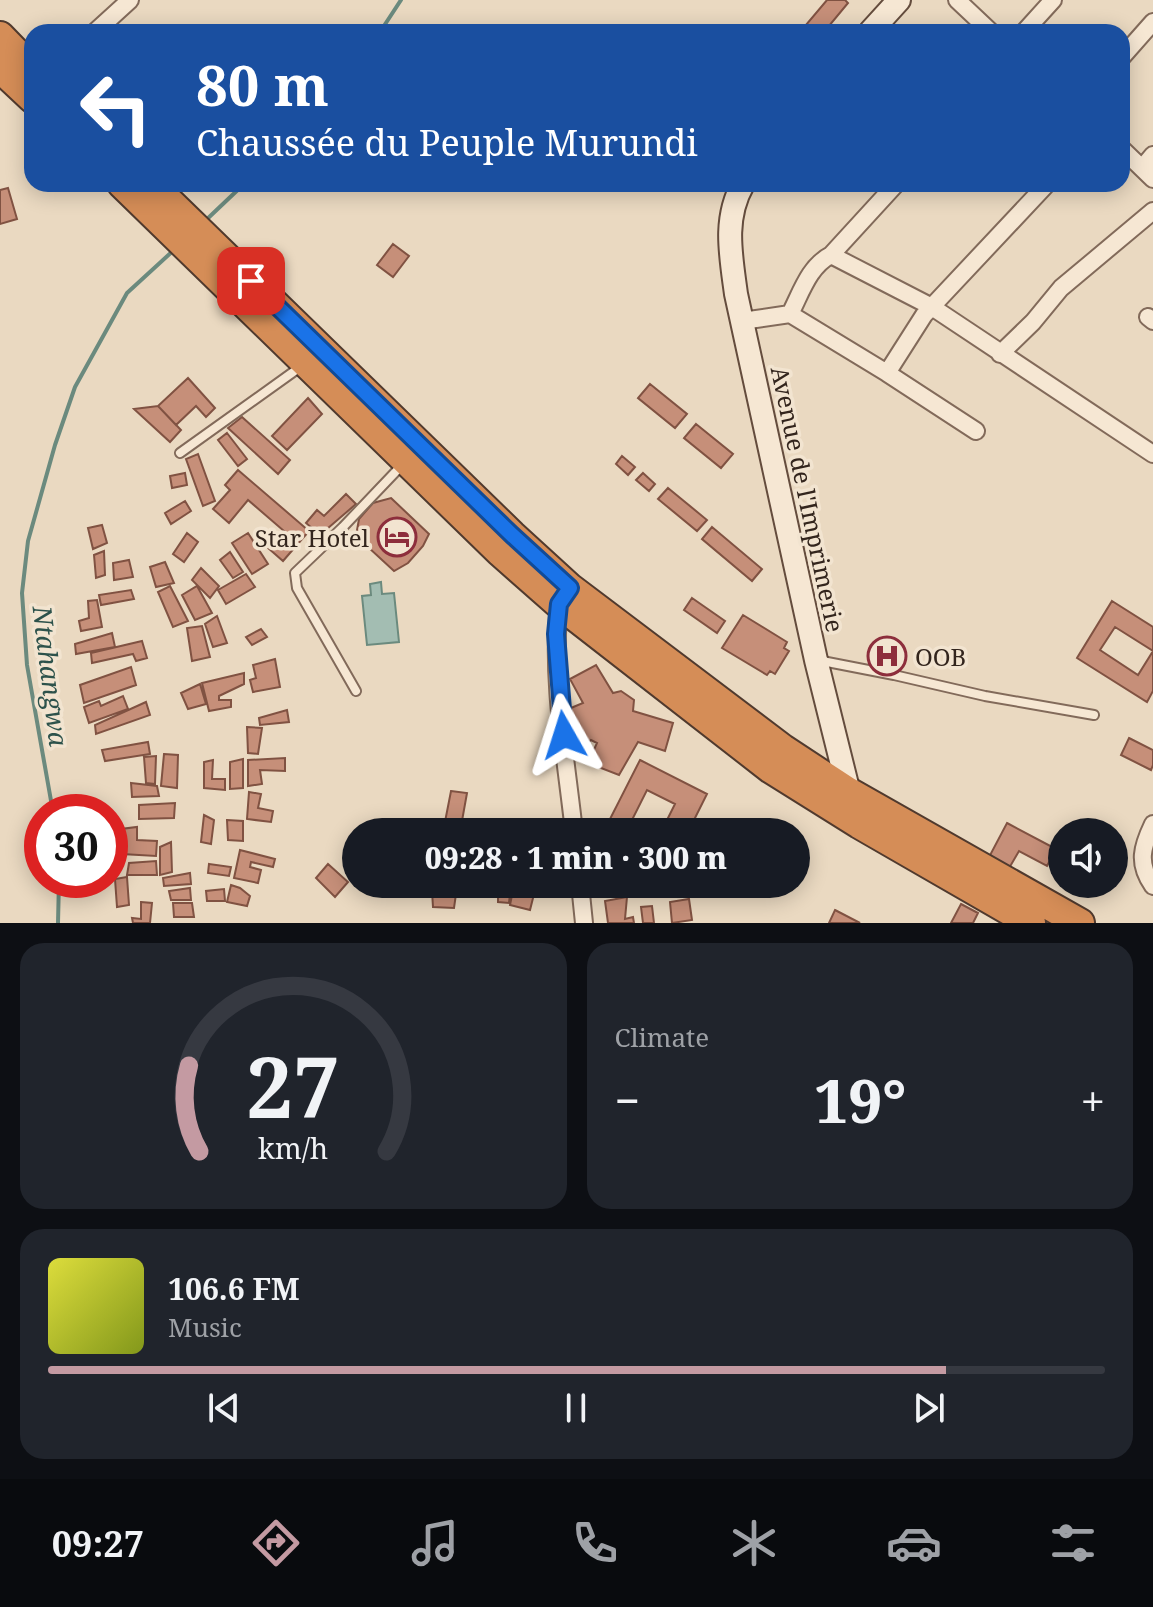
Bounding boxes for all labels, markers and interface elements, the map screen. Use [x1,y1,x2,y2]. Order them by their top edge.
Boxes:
text: 80 m [196,46,329,122]
icon: left [64,56,168,160]
text: Chaussée du Peuple Murundi [196,118,698,167]
pin [217,247,285,315]
icon: arrive [229,259,273,303]
street label: Avenue de l'Imprimerie [764,363,852,635]
hotel icon: Star Hotel [376,516,418,558]
place label: Star Hotel [255,521,370,554]
water label: Ntahangwa [24,603,77,748]
hospital icon: OOB [866,635,908,677]
place label: OOB [915,640,966,673]
position arrow [522,693,606,777]
speed limit sign: 30 [24,794,128,898]
map controls [1048,818,1128,898]
button: sound [1048,818,1128,898]
text: 09:28 · 1 min · 300 m [425,837,727,878]
text: Climate [615,1019,709,1055]
text: 27 [246,1029,340,1142]
text: 19° [814,1059,906,1141]
text: − [615,1070,640,1130]
text: + [1080,1070,1105,1130]
text: km/h [258,1128,328,1167]
text: 106.6 FM [168,1268,300,1309]
text: Music [168,1309,242,1345]
icon: previous [202,1386,246,1430]
icon: pause [554,1386,598,1430]
icon: next [907,1386,951,1430]
icon: directions [248,1515,304,1571]
icon: music [407,1515,463,1571]
icon: phone [567,1515,623,1571]
icon: climate [726,1515,782,1571]
icon: car [886,1515,942,1571]
icon: filters [1045,1515,1101,1571]
text: 09:27 [52,1519,144,1568]

